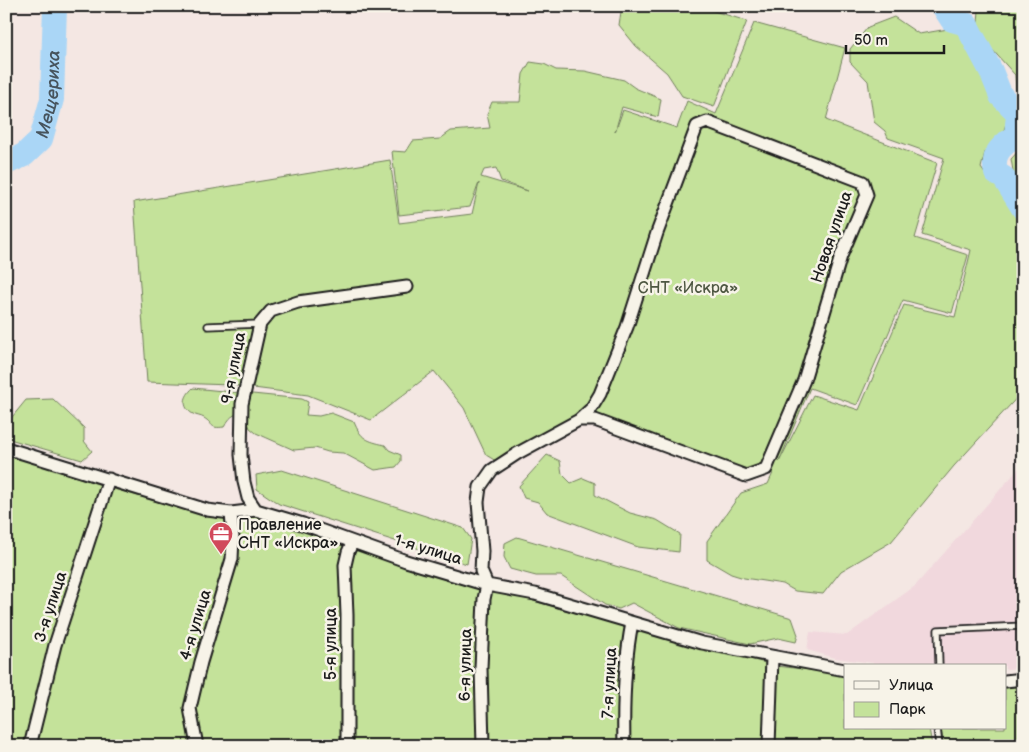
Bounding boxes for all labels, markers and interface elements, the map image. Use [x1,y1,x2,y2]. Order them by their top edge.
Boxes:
scale bar [846,22,944,54]
text: 50 m [854,31,888,50]
water label: Мещериха [31,50,64,140]
street label: Новая улица [807,188,857,285]
park label: СНТ «Искра» [638,279,738,298]
street label: 9-я улица [218,330,250,405]
place label: Правление СНТ «Искра» [238,516,338,553]
office icon: Правление СНТ «Искра» [208,521,234,555]
street label: 1-я улица [392,531,465,569]
street label: 3-я улица [31,569,72,645]
street label: 4-я улица [176,587,216,663]
street label: 5-я улица [322,607,341,680]
street label: 6-я улица [456,628,476,702]
street label: 7-я улица [599,646,621,719]
legend [844,664,1006,730]
text: Улица [889,676,934,695]
text: Парк [889,700,926,719]

